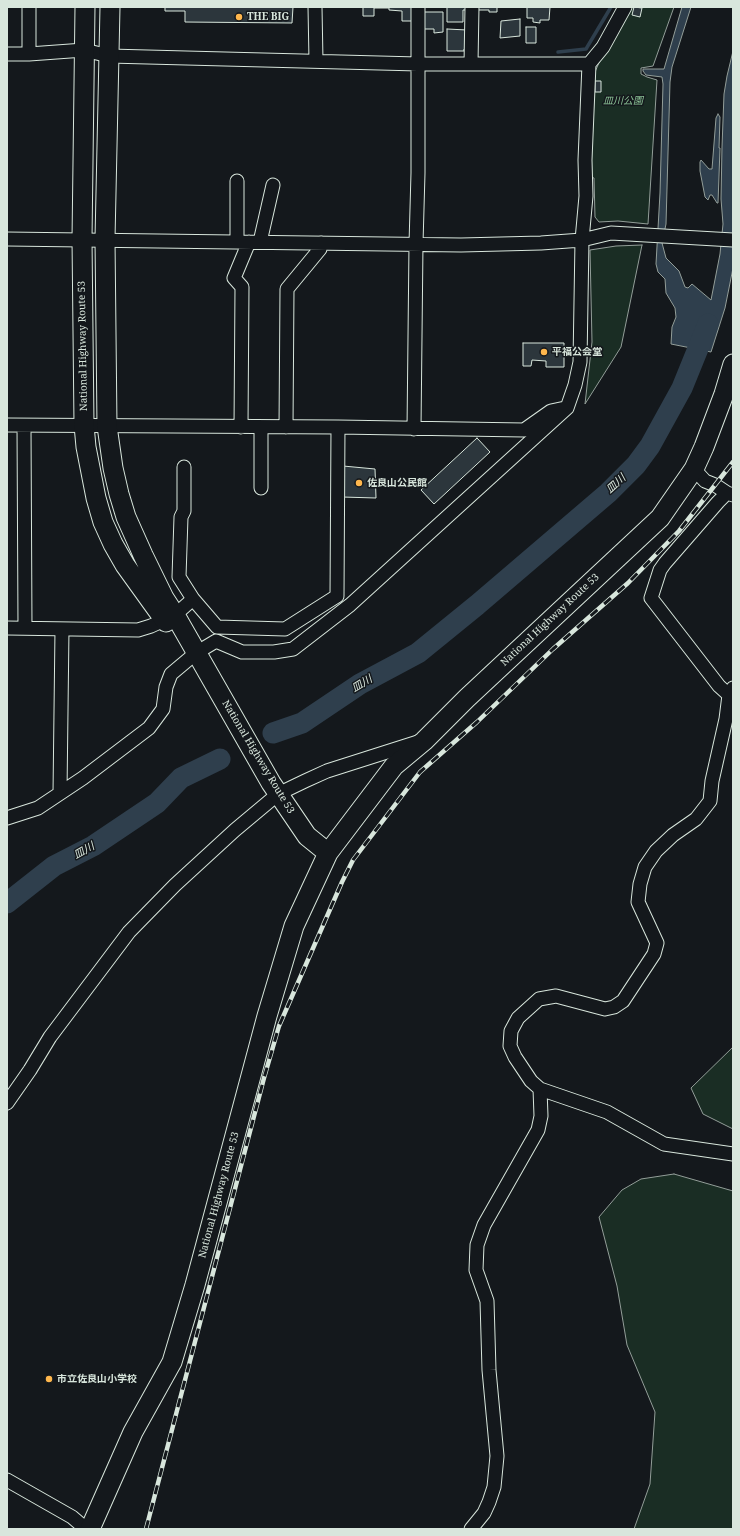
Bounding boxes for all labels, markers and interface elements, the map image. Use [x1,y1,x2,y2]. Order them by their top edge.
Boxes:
place label: THE BIG [247,11,289,23]
marker: THE BIG [234,12,244,22]
park label: 皿川公園 [603,95,643,107]
street label: National Highway Route 53 [76,281,90,411]
place label: 平福公会堂 [552,346,602,358]
marker: 平福公会堂 [539,347,549,357]
water label: 皿川 [603,472,629,496]
place label: 佐良山公民館 [367,477,427,489]
marker: 佐良山公民館 [354,478,364,488]
street label: National Highway Route 53 [498,571,602,669]
water label: 皿川 [349,673,375,695]
street label: National Highway Route 53 [219,698,297,816]
water label: 皿川 [71,840,97,862]
street label: National Highway Route 53 [196,1131,242,1259]
place label: 市立佐良山小学校 [57,1373,137,1385]
marker: 市立佐良山小学校 [44,1374,54,1384]

